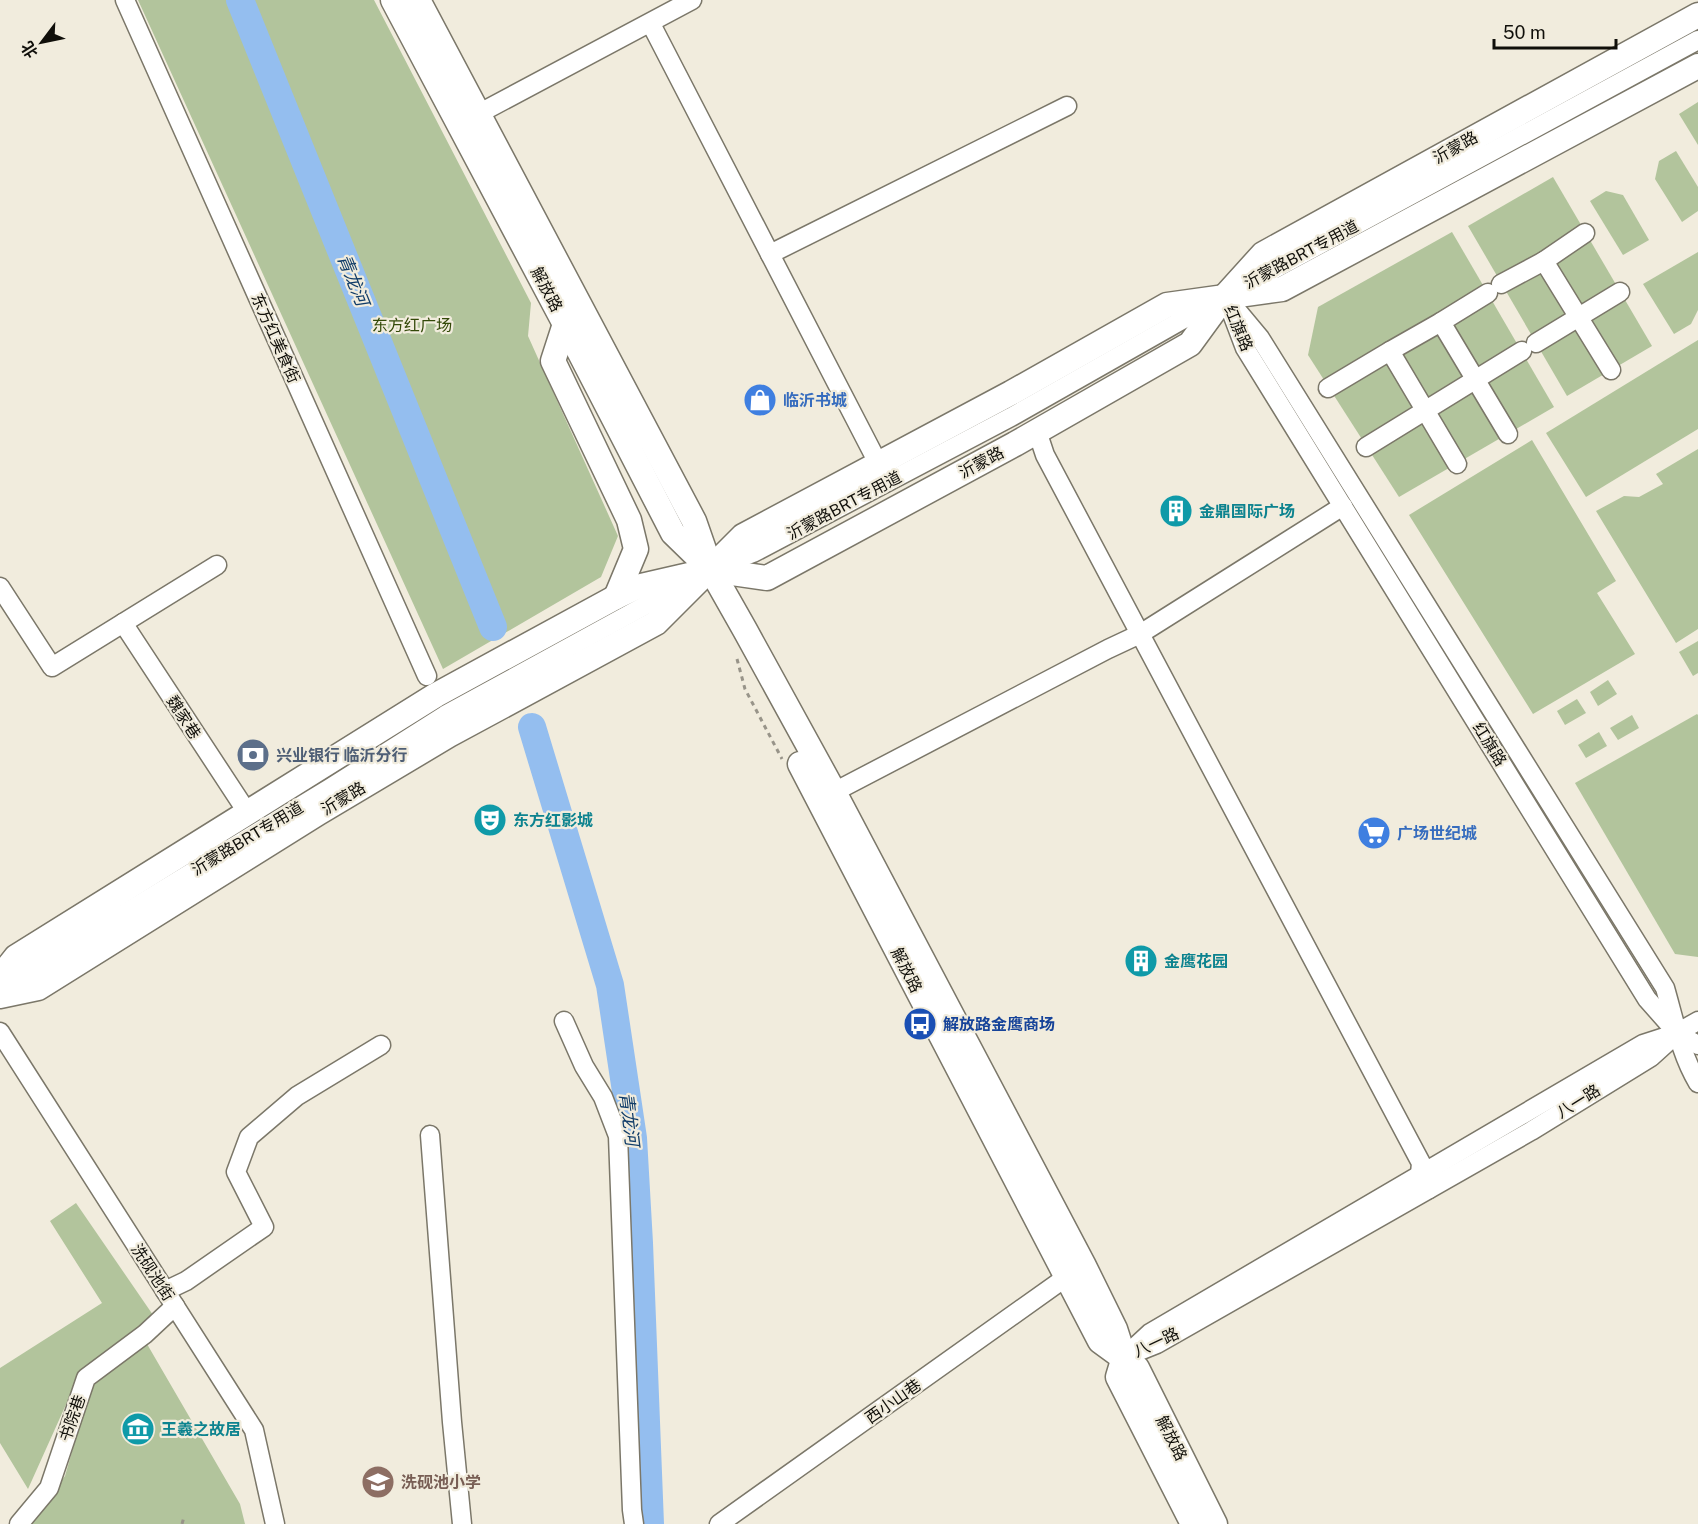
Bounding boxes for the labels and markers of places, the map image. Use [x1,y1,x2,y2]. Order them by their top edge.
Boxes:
shop icon: 临沂书城 [742,382,778,418]
place label: 临沂书城 [783,391,847,410]
building icon: 金鼎国际广场 [1158,493,1194,529]
place label: 金鼎国际广场 [1199,502,1295,521]
bank icon: 兴业银行 临沂分行 [235,737,271,773]
place label: 兴业银行 临沂分行 [276,746,408,765]
theatre icon: 东方红影城 [472,802,508,838]
place label: 东方红影城 [513,811,593,830]
supermarket icon: 广场世纪城 [1356,815,1392,851]
place label: 广场世纪城 [1397,824,1477,843]
building icon: 金鹰花园 [1123,943,1159,979]
place label: 金鹰花园 [1164,952,1228,971]
bus stop icon: 解放路金鹰商场 [902,1006,938,1042]
place label: 解放路金鹰商场 [943,1015,1055,1034]
museum icon: 王羲之故居 [120,1411,156,1447]
place label: 王羲之故居 [161,1420,241,1439]
school or university icon: 洗砚池小学 [360,1464,396,1500]
place label: 洗砚池小学 [401,1473,481,1492]

